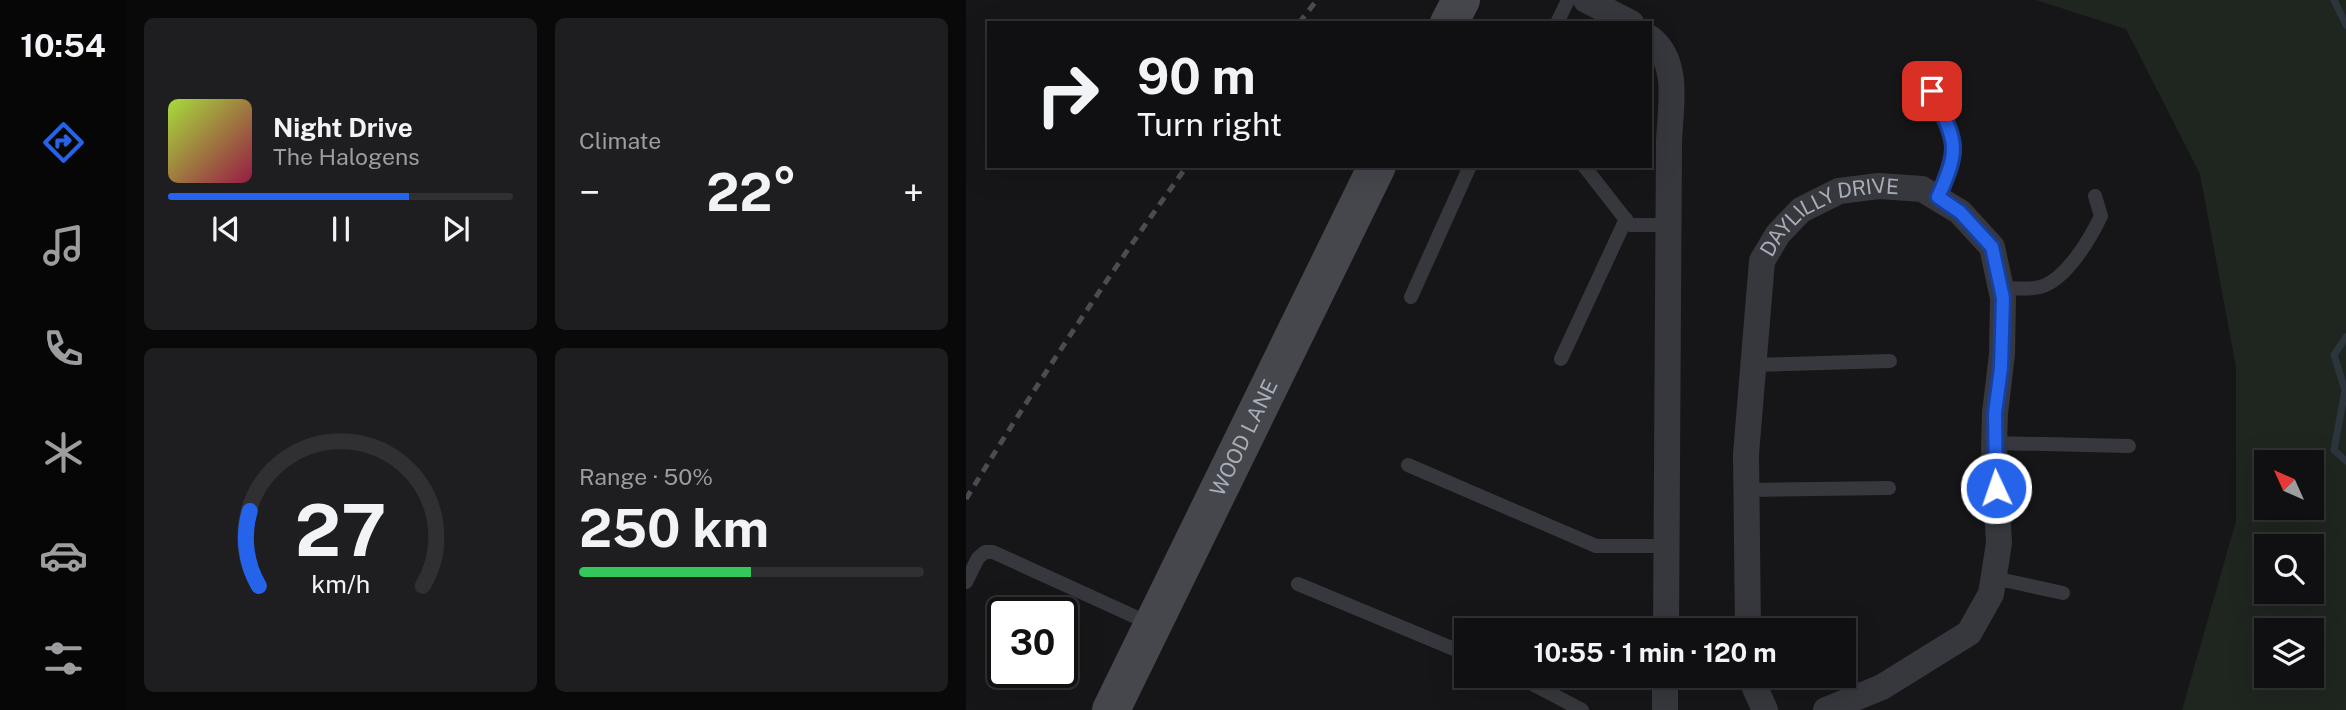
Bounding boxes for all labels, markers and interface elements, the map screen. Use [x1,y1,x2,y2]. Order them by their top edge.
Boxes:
text: 10:54 [20,27,106,64]
text: 90 m [1137,47,1256,105]
icon: right [1022,49,1113,140]
pin [1902,61,1962,121]
icon: arrive [1913,72,1951,110]
text: Turn right [1137,106,1282,143]
text: Night Drive [273,112,413,143]
icon: directions [39,118,88,167]
text: Climate [579,127,661,154]
text: The Halogens [273,143,420,170]
text: 22° [706,162,797,223]
text: − [579,170,600,215]
text: + [903,170,924,215]
street label: DAYLILLY DRIVE [1755,172,1900,261]
icon: previous [207,210,245,248]
icon: pause [322,210,360,248]
icon: next [437,210,475,248]
icon: music [39,221,88,270]
icon: phone [39,324,88,373]
street label: WOOD LANE [1205,375,1283,500]
icon: climate [39,428,88,477]
north arrow [2254,450,2324,520]
map controls [2254,450,2324,688]
position arrow [1959,451,2033,525]
text: Range · 50% [579,463,713,490]
text: 27 [295,487,386,572]
text: 250 km [579,498,769,559]
icon: car [39,531,88,580]
button: search [2254,534,2324,604]
text: km/h [311,569,370,599]
speed limit sign: 30 [987,597,1078,688]
button: layers [2254,618,2324,688]
icon: filters [39,634,88,683]
text: 10:55 · 1 min · 120 m [1533,637,1777,668]

